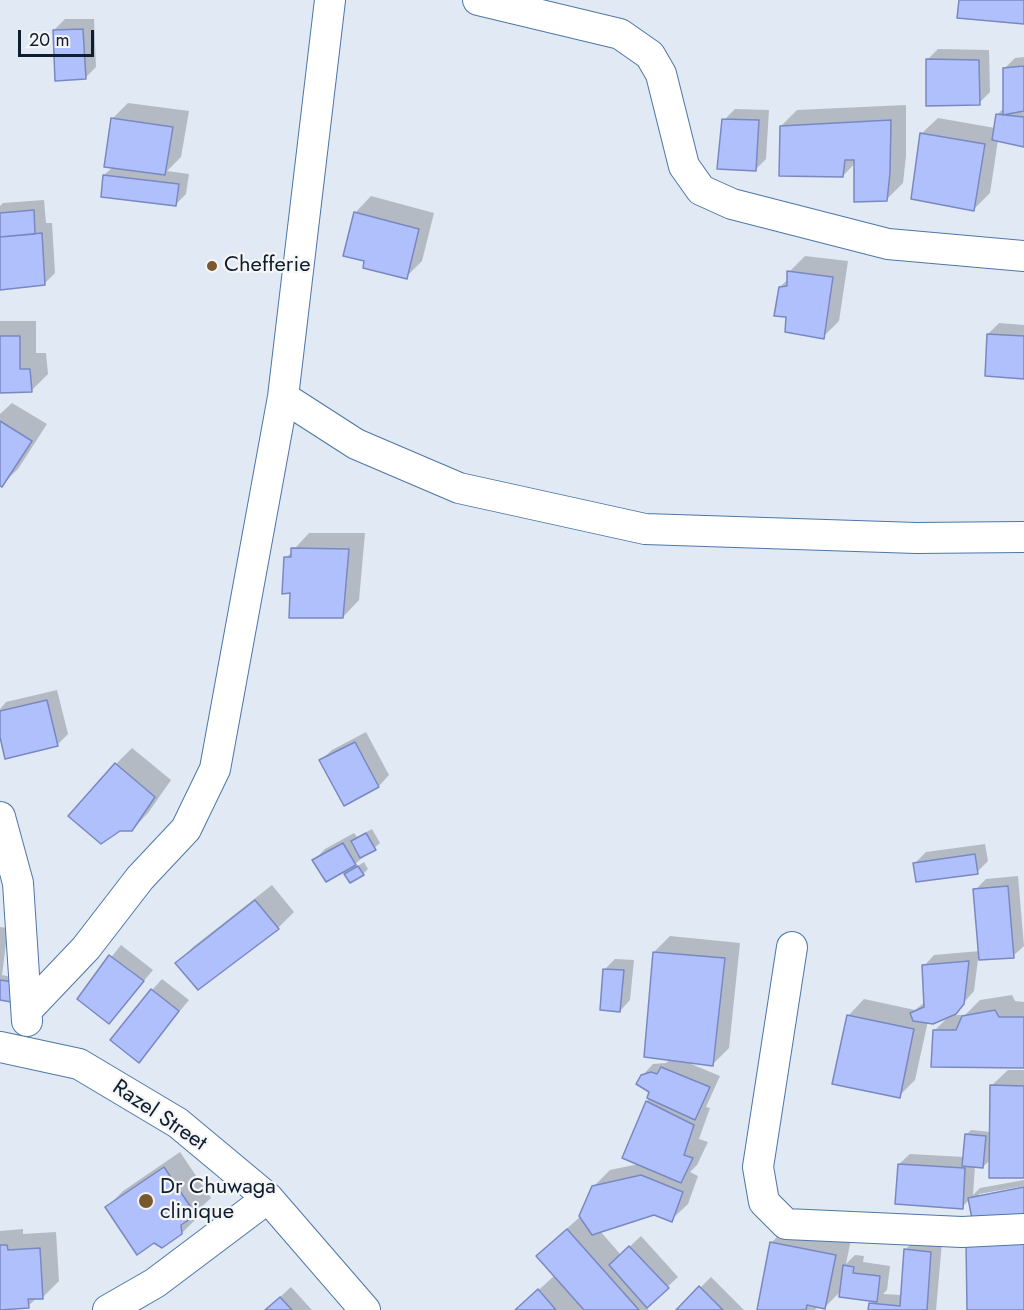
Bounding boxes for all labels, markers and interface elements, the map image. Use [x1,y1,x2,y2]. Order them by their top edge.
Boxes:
scale bar [21,18,98,56]
text: 20 m [29,27,69,53]
place label: Chefferie [224,253,310,279]
marker: Chefferie [205,259,219,273]
street label: Razel Street [107,1075,211,1157]
place label: Dr Chuwaga clinique [160,1175,276,1226]
marker: Dr Chuwaga clinique [137,1192,155,1210]

